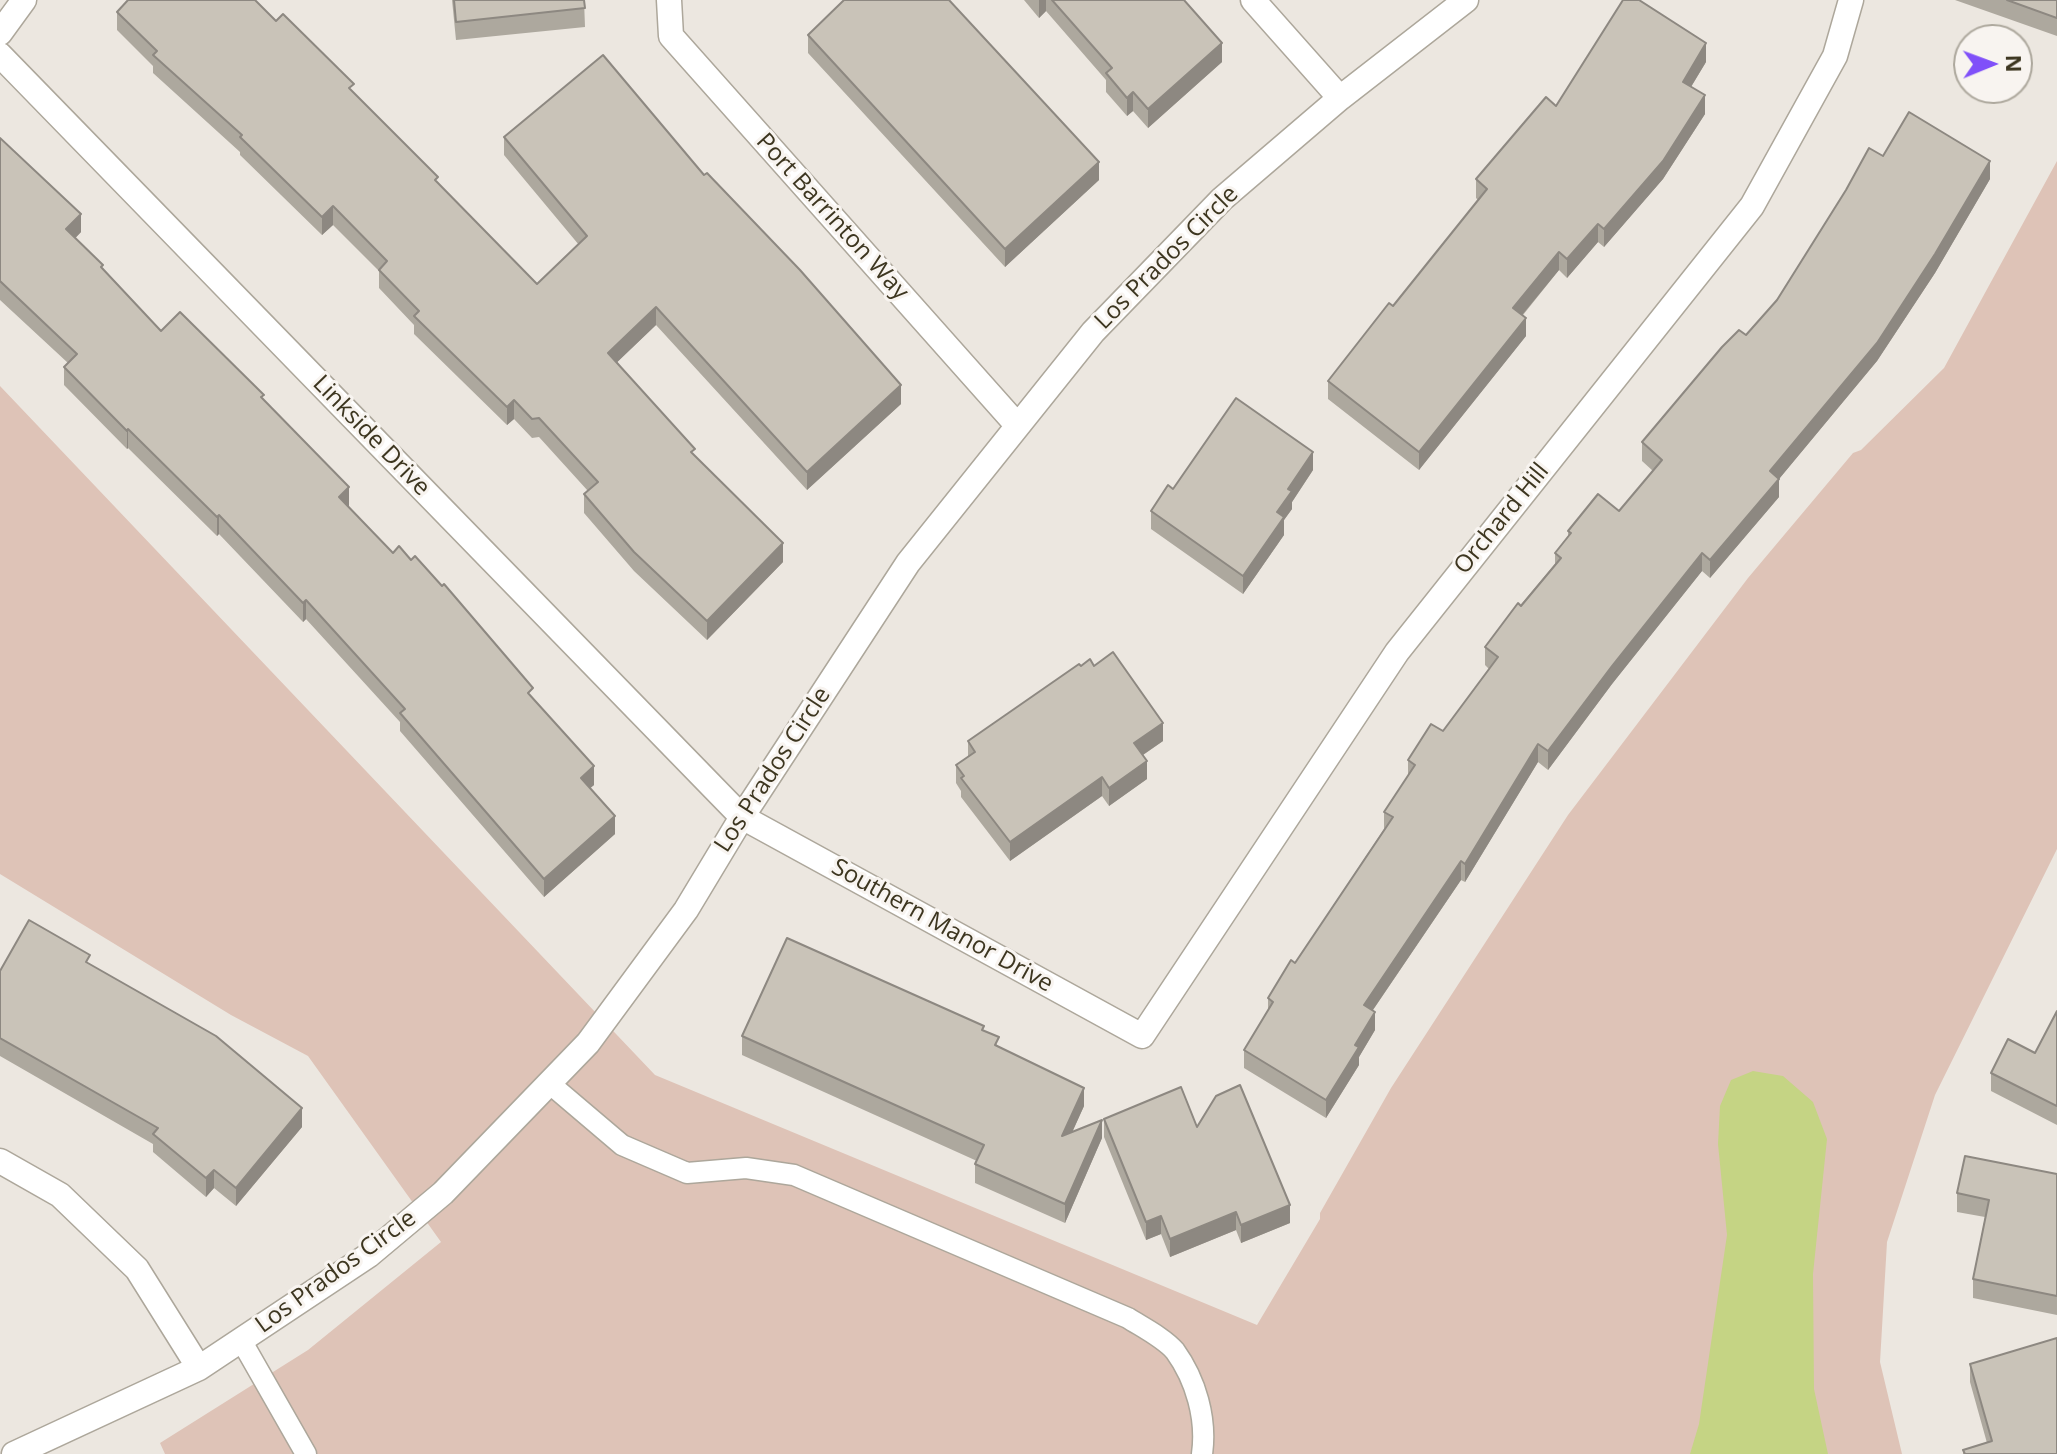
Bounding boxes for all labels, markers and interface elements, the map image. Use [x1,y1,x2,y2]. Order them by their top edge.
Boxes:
north arrow [1953,24,2033,104]
text: N [2000,54,2030,73]
street label: Port Barrinton Way [750,128,914,306]
street label: Los Prados Circle [1089,180,1245,336]
street label: Linkside Drive [306,370,436,502]
street label: Orchard Hill [1448,458,1556,580]
street label: Los Prados Circle [709,682,837,858]
street label: Southern Manor Drive [826,853,1058,999]
street label: Los Prados Circle [250,1204,422,1340]

